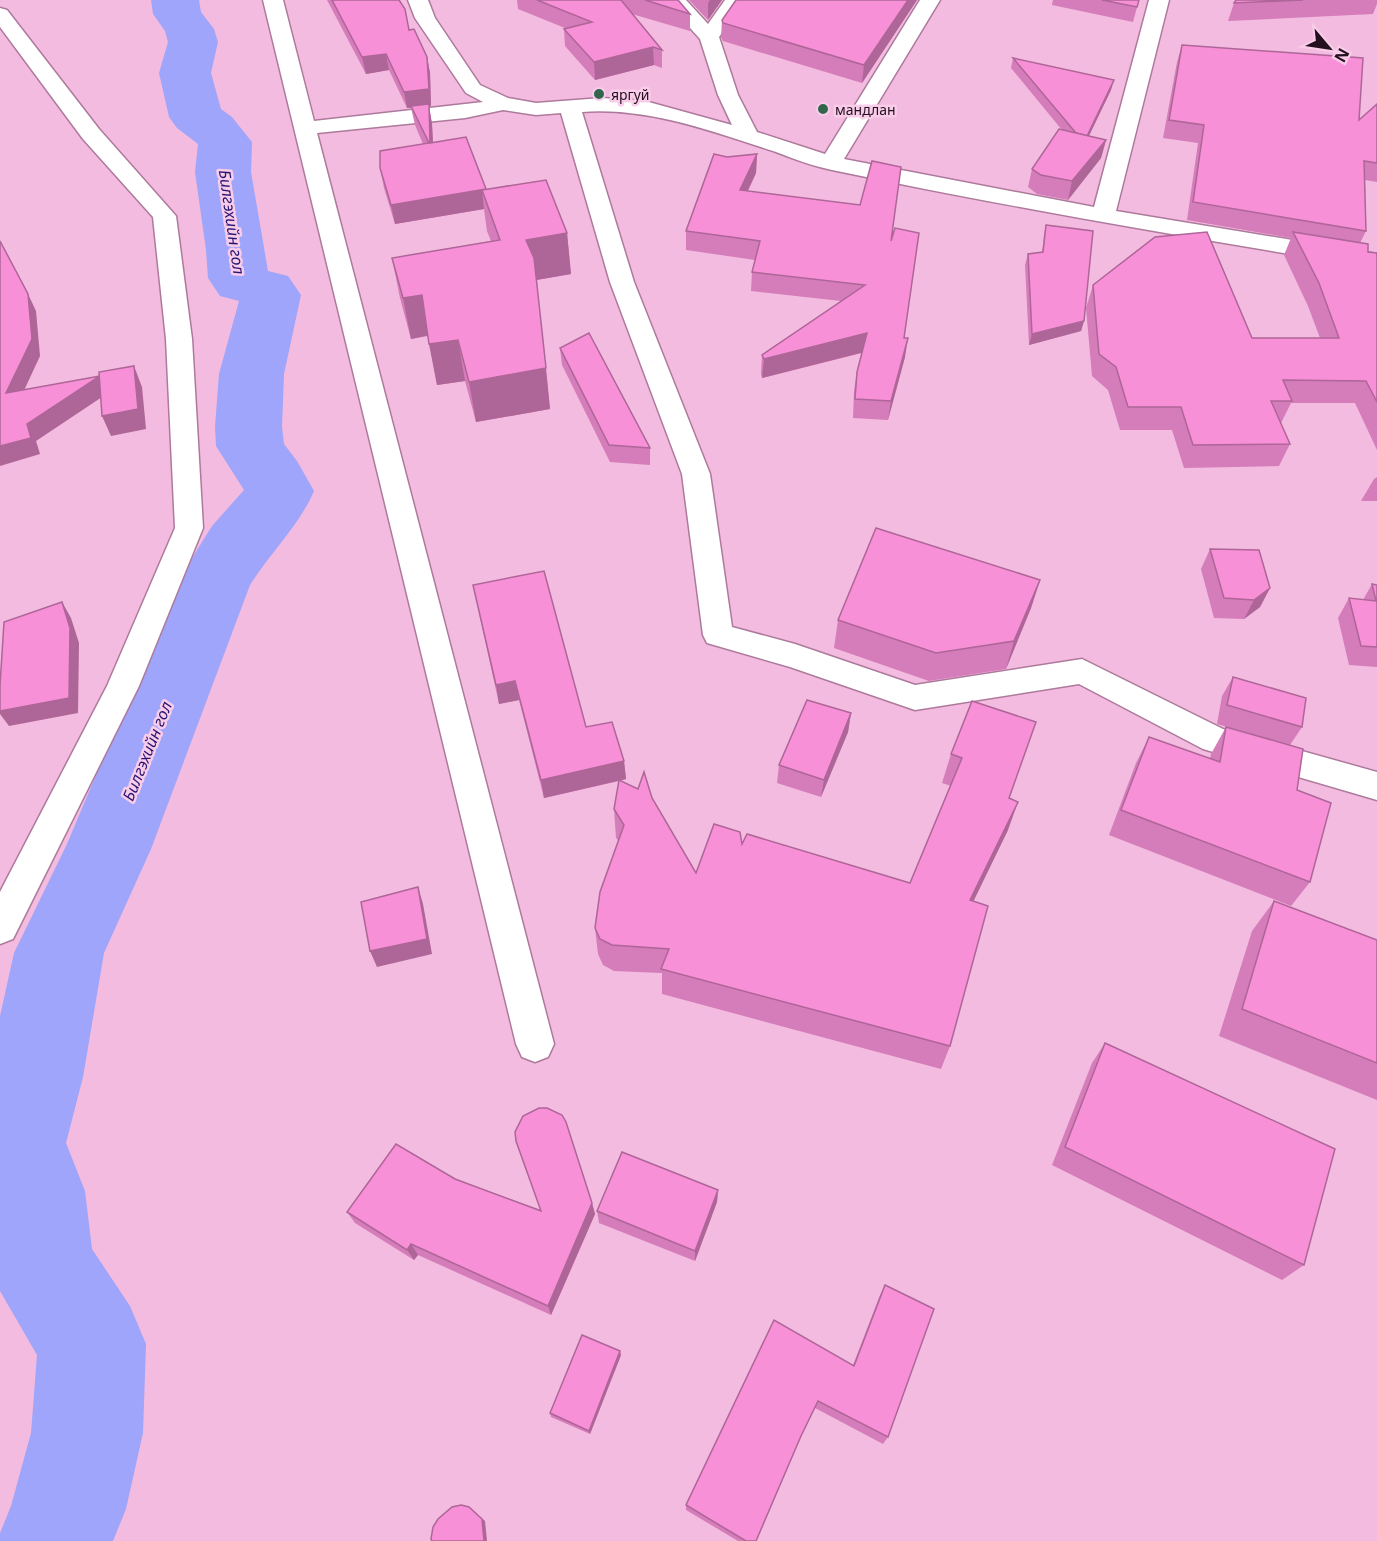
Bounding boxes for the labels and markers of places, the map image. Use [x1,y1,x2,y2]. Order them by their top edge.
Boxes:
place label: яргуй [611,85,650,104]
marker: яргуй [592,87,606,101]
place label: мандлан [835,100,896,119]
marker: мандлан [816,102,830,116]

